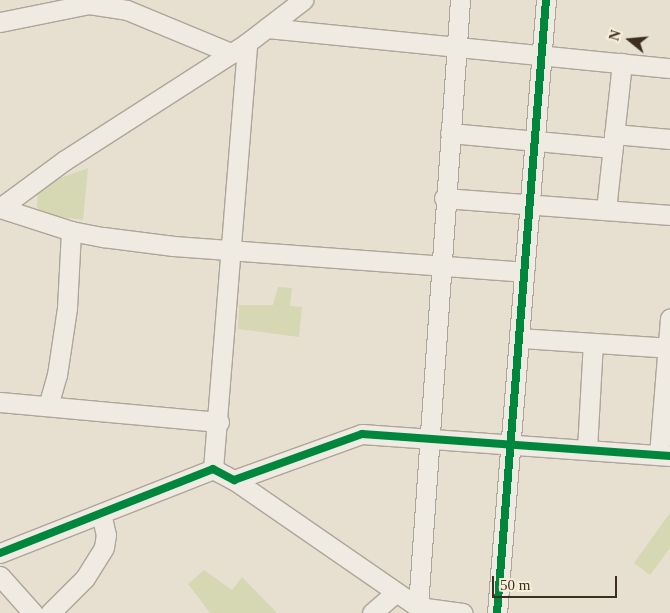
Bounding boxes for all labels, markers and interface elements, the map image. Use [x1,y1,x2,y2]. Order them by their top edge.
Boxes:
north arrow [605,15,655,65]
text: N [607,28,624,43]
scale bar [495,566,620,598]
text: 50 m [500,577,530,593]

